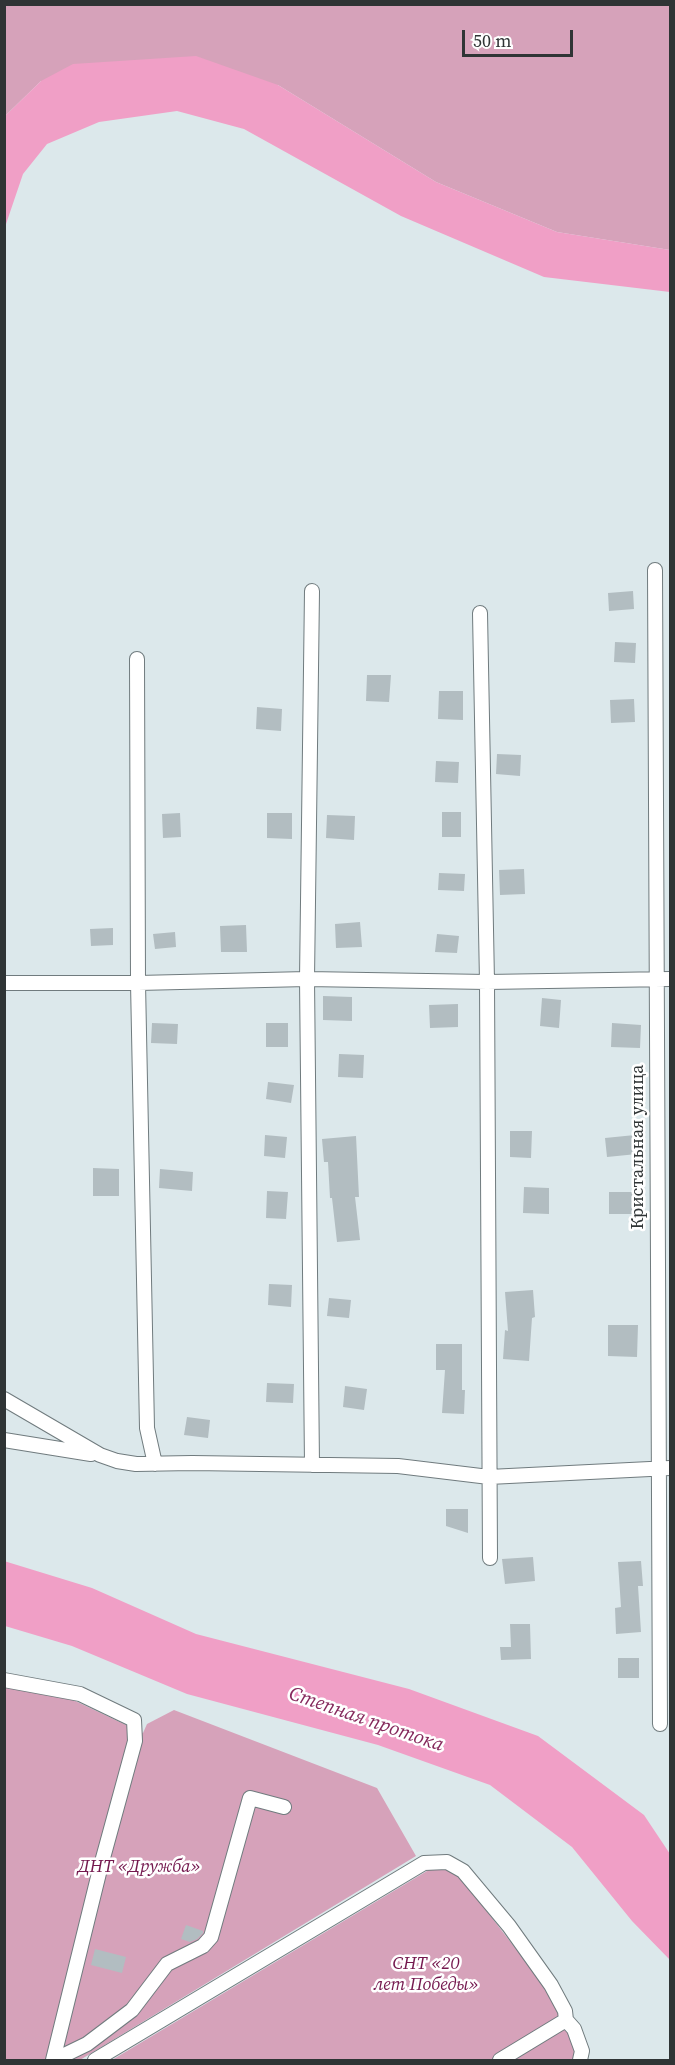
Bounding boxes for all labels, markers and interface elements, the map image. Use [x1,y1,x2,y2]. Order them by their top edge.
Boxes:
scale bar [465,18,576,56]
text: 50 m [473,28,511,53]
street label: Кристальная улица [627,1064,649,1230]
water label: Степная протока [285,1682,447,1758]
park label: ДНТ «Дружба» [77,1856,201,1878]
park label: СНТ «20 лет Победы» [373,1953,479,1996]

